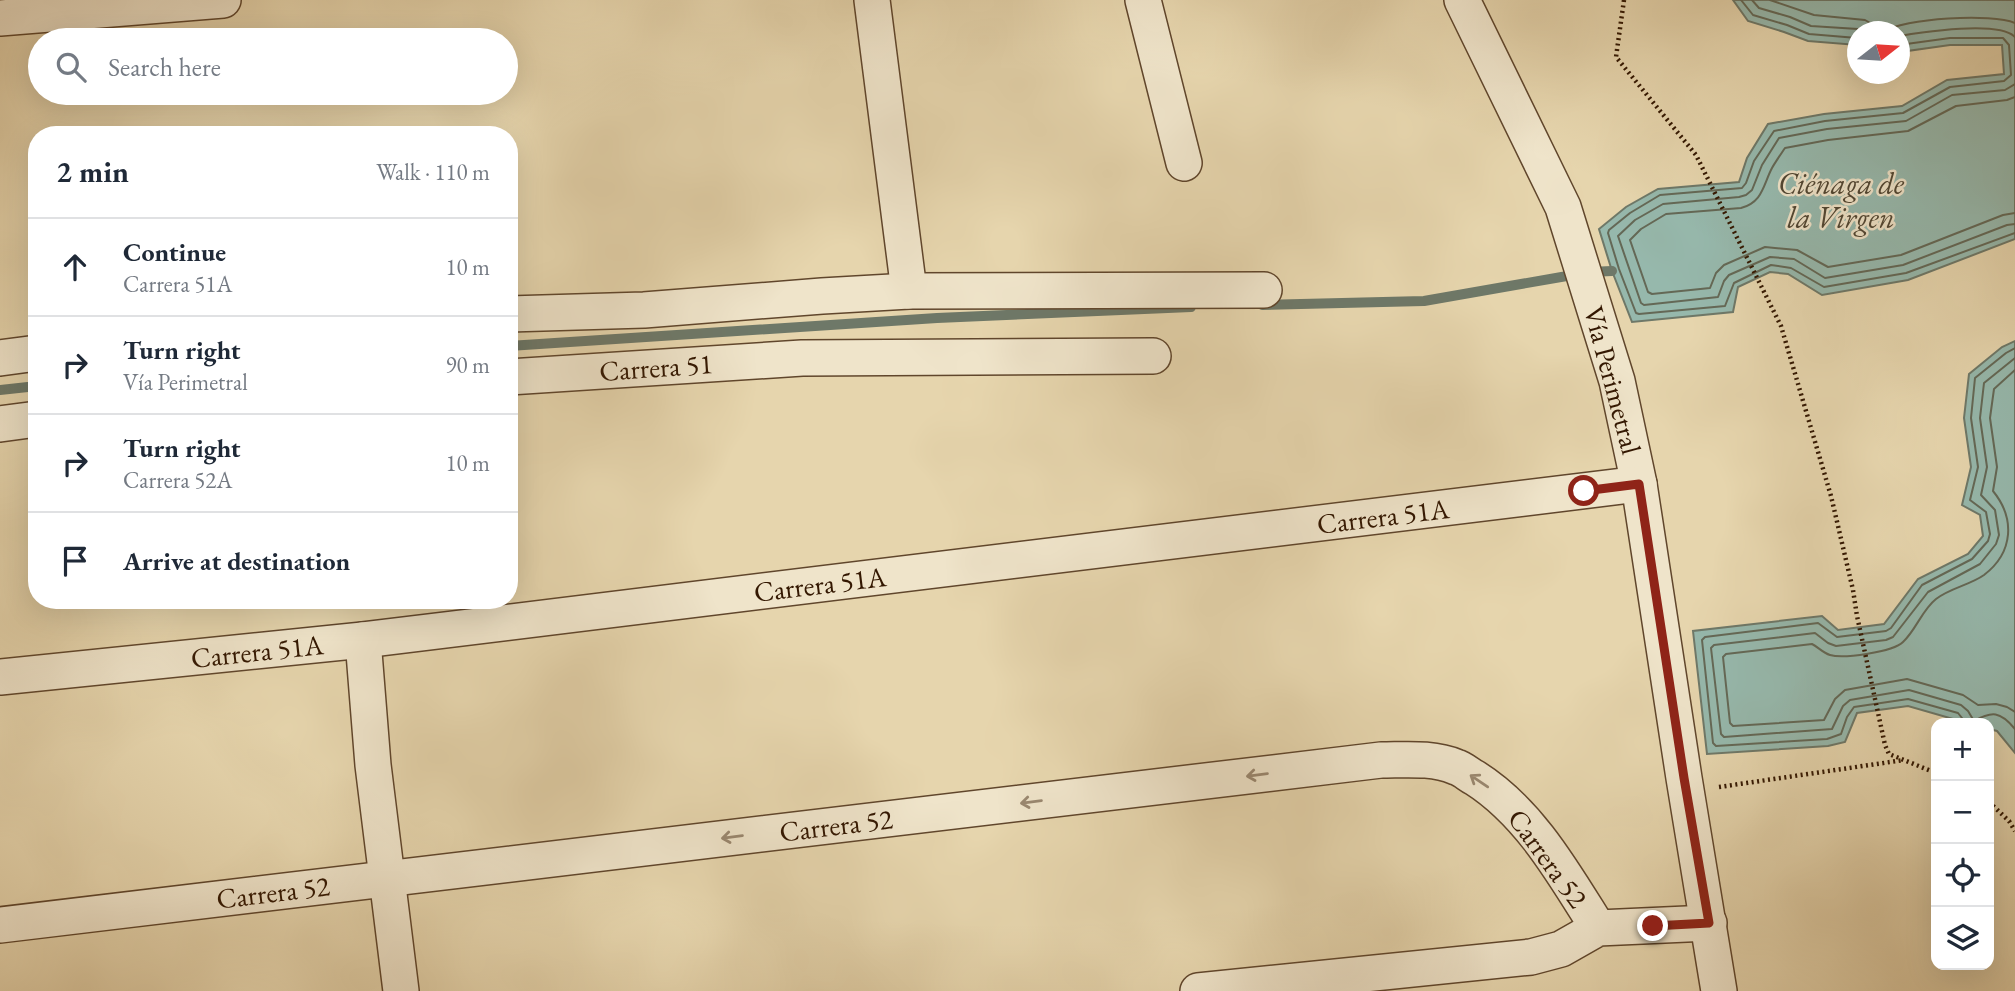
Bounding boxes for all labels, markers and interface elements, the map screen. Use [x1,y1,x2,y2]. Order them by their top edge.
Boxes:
north arrow [1847,21,1910,84]
search box [28,28,518,105]
icon: search [52,48,90,86]
text: Search here [108,50,221,84]
text: 2 min [56,152,129,191]
text: Walk · 110 m [376,157,490,187]
water label: Ciénaga de la Virgen [1778,164,1905,237]
text: Continue [123,235,226,269]
icon: ahead [56,248,94,286]
text: 10 m [445,252,490,282]
text: Carrera 51A [123,269,232,299]
street label: Vía Perimetral [1576,302,1650,458]
text: Turn right [123,333,241,367]
street label: Carrera 51 [598,345,714,389]
icon: right [56,346,94,384]
text: 90 m [445,350,490,380]
text: Vía Perimetral [123,367,248,397]
text: Turn right [123,431,241,465]
icon: right [56,444,94,482]
text: 10 m [445,448,490,478]
text: Carrera 52A [123,465,232,495]
route start [1568,475,1599,506]
street label: Carrera 51A [1315,490,1452,542]
icon: arrive [56,542,94,580]
text: Arrive at destination [123,544,350,578]
street label: Carrera 51A [752,558,889,610]
street label: Carrera 51A [189,626,326,676]
map controls [1931,718,1994,970]
button: + [1931,718,1994,781]
one-way arrow [1246,769,1269,782]
one-way arrow [1470,774,1489,789]
button: − [1931,781,1994,844]
one-way arrow [1020,795,1043,808]
street label: Carrera 52 [777,800,895,850]
street label: Carrera 52 [1500,801,1596,915]
one-way arrow [722,831,744,844]
button: locate [1931,844,1994,907]
street label: Carrera 52 [214,867,332,917]
button: layers [1931,907,1994,970]
route end [1637,910,1668,941]

